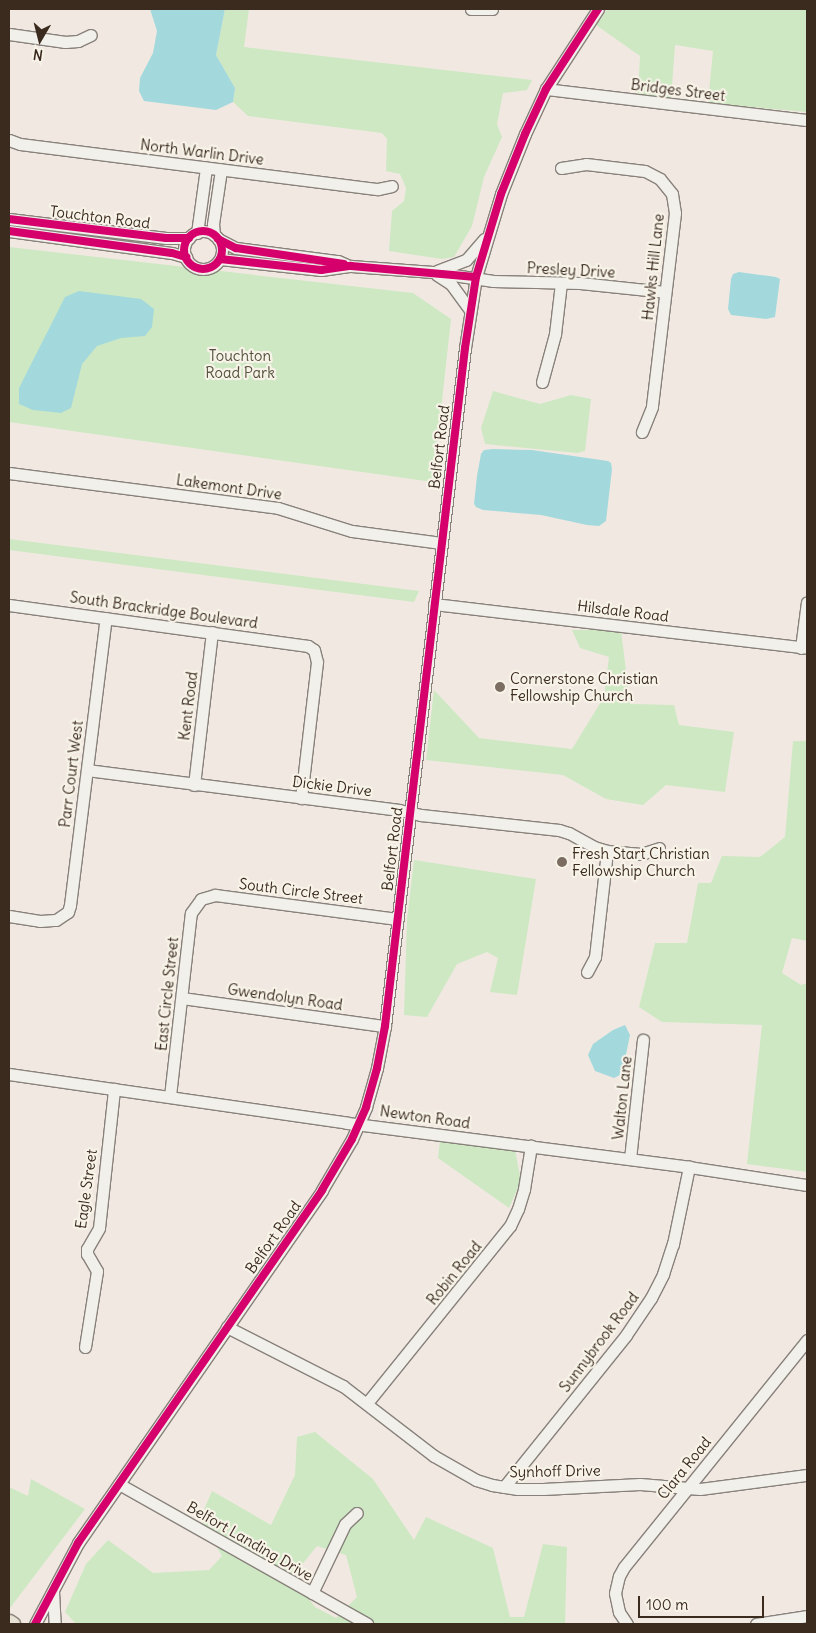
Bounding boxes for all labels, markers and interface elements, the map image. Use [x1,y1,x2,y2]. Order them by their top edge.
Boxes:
north arrow [15,15,65,65]
text: N [32,45,44,64]
street label: Bridges Street [630,75,726,105]
street label: North Warlin Drive [139,135,265,169]
street label: Touchton Road [49,202,151,232]
street label: Hawks Hill Lane [638,213,668,321]
street label: Presley Drive [526,259,616,281]
park label: Touchton Road Park [205,346,275,381]
street label: Belfort Road [425,404,453,490]
street label: Lakemont Drive [175,471,283,503]
street label: South Brackridge Boulevard [69,588,259,632]
street label: Hilsdale Road [576,596,670,626]
place label: Cornerstone Christian Fellowship Church [510,669,658,704]
street label: Kent Road [175,670,201,742]
marker: Cornerstone Christian Fellowship Church [494,681,506,693]
street label: Parr Court West [56,719,86,829]
street label: Dickie Drive [291,772,373,800]
street label: Belfort Road [378,806,406,892]
place label: Fresh Start Christian Fellowship Church [572,844,710,879]
marker: Fresh Start Christian Fellowship Church [556,856,568,868]
street label: South Circle Street [238,874,364,908]
street label: East Circle Street [152,936,182,1052]
street label: Gwendolyn Road [226,980,344,1014]
street label: Walton Lane [609,1055,635,1141]
street label: Newton Road [379,1102,471,1132]
street label: Eagle Street [71,1148,101,1230]
street label: Belfort Road [241,1197,305,1277]
street label: Robin Road [423,1237,485,1309]
street label: Sunnybrook Road [556,1288,642,1396]
street label: Clara Road [653,1433,715,1503]
street label: Synhoff Drive [509,1461,601,1481]
street label: Belfort Landing Drive [184,1498,316,1584]
scale bar [641,1586,767,1618]
text: 100 m [646,1595,688,1614]

